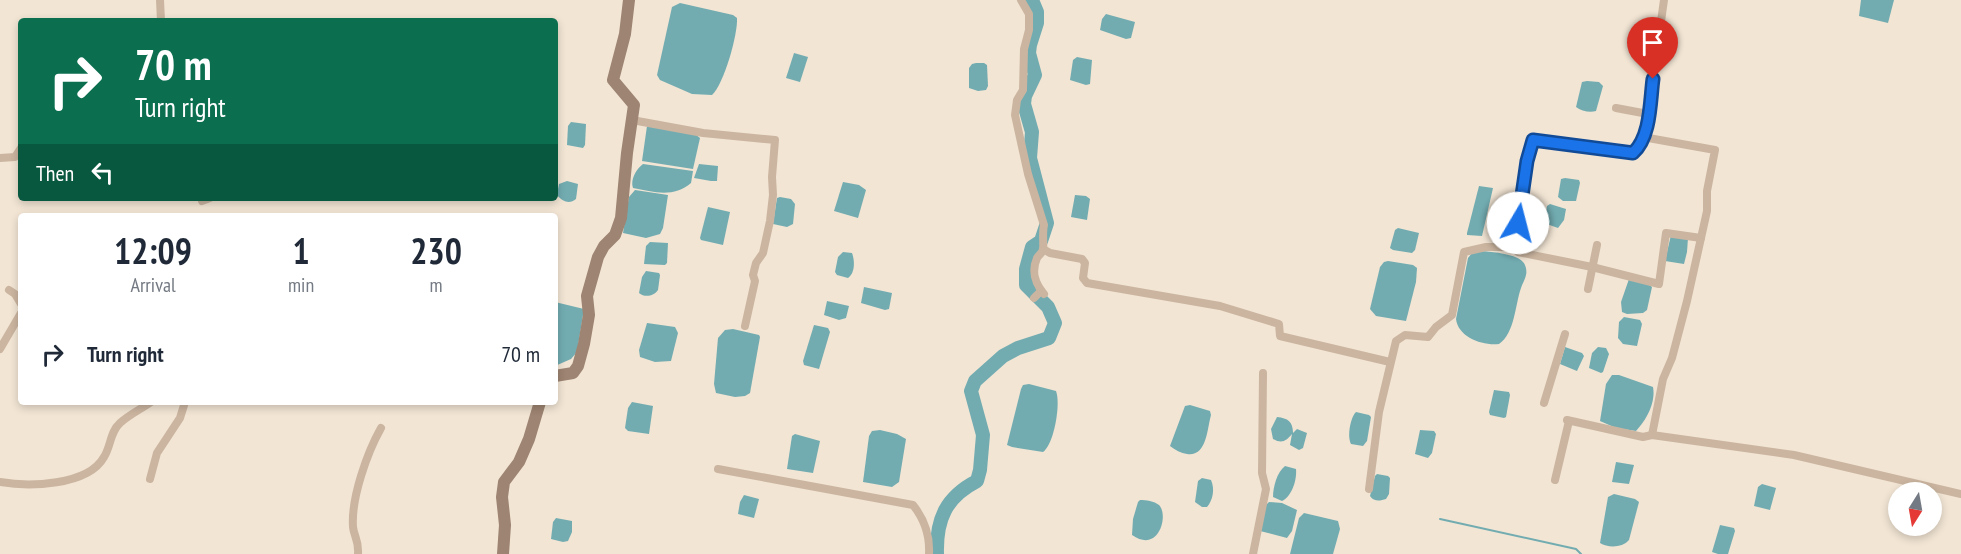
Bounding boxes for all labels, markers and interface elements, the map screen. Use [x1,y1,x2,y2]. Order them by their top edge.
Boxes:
pin [1627,17,1678,79]
icon: arrive [1636,26,1669,59]
text: 70 m [135,37,212,92]
icon: right [36,42,114,120]
text: Turn right [135,90,226,124]
icon: left [86,156,119,189]
text: Then [36,159,74,187]
position arrow [1486,191,1550,255]
text: 12:09 [114,227,192,274]
text: 1 [292,227,310,274]
text: 230 [410,227,462,274]
text: Arrival [130,272,176,298]
text: min [288,272,314,298]
text: m [430,272,443,298]
icon: right [36,338,69,371]
text: Turn right [87,340,164,368]
text: 70 m [501,340,540,368]
north arrow [1888,482,1942,536]
map controls [1888,482,1942,536]

